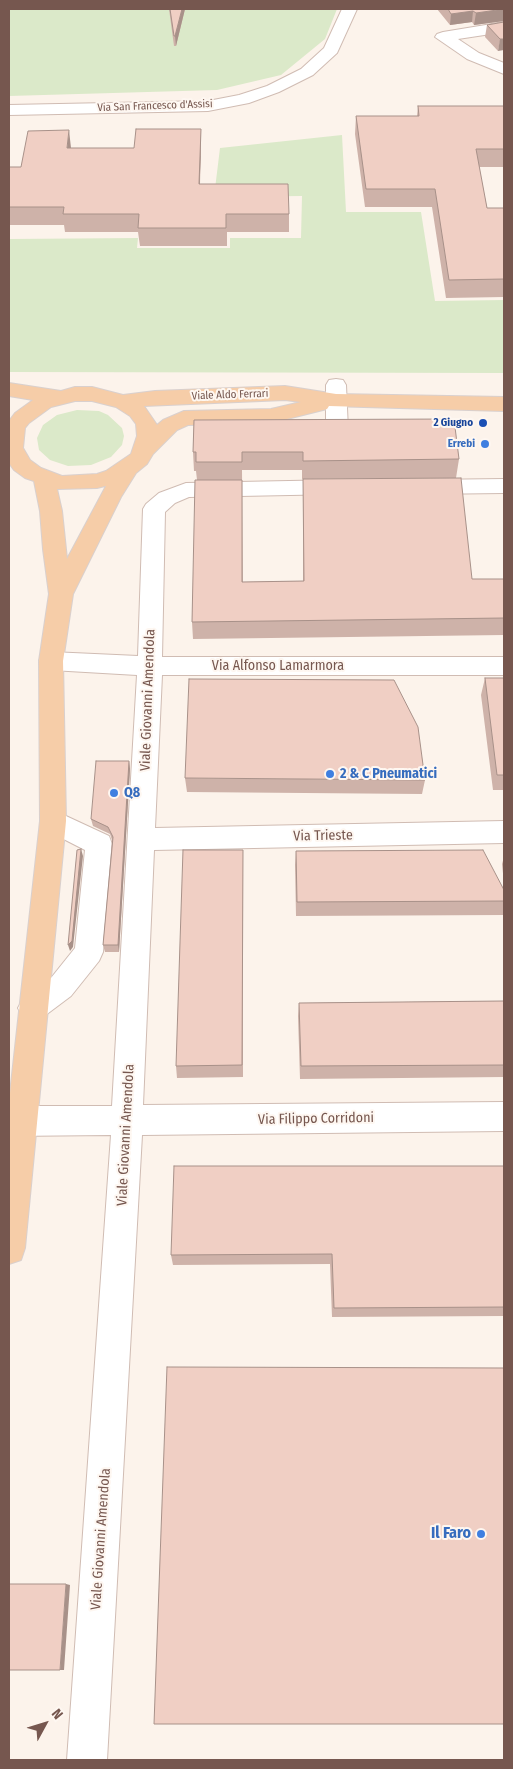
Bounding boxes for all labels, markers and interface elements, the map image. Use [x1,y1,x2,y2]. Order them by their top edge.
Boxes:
street label: Via San Francesco d'Assisi [97,97,213,115]
street label: Viale Aldo Ferrari [191,387,269,403]
place label: 2 Giugno [433,416,473,430]
marker: 2 Giugno [477,417,489,429]
place label: Errebi [448,437,475,451]
marker: Errebi [479,438,491,450]
street label: Viale Giovanni Amendola [137,629,159,771]
street label: Via Alfonso Lamarmora [212,658,344,674]
place label: 2 & C Pneumatici [340,766,437,782]
marker: 2 & C Pneumatici [324,768,336,780]
place label: Q8 [124,785,140,801]
marker: Q8 [108,787,120,799]
street label: Via Trieste [293,827,353,845]
street label: Viale Giovanni Amendola [114,1064,138,1206]
street label: Via Filippo Corridoni [258,1110,374,1128]
street label: Viale Giovanni Amendola [88,1467,114,1611]
place label: Il Faro [431,1524,471,1544]
marker: Il Faro [475,1528,487,1540]
north arrow [20,1699,70,1749]
text: N [48,1706,66,1723]

